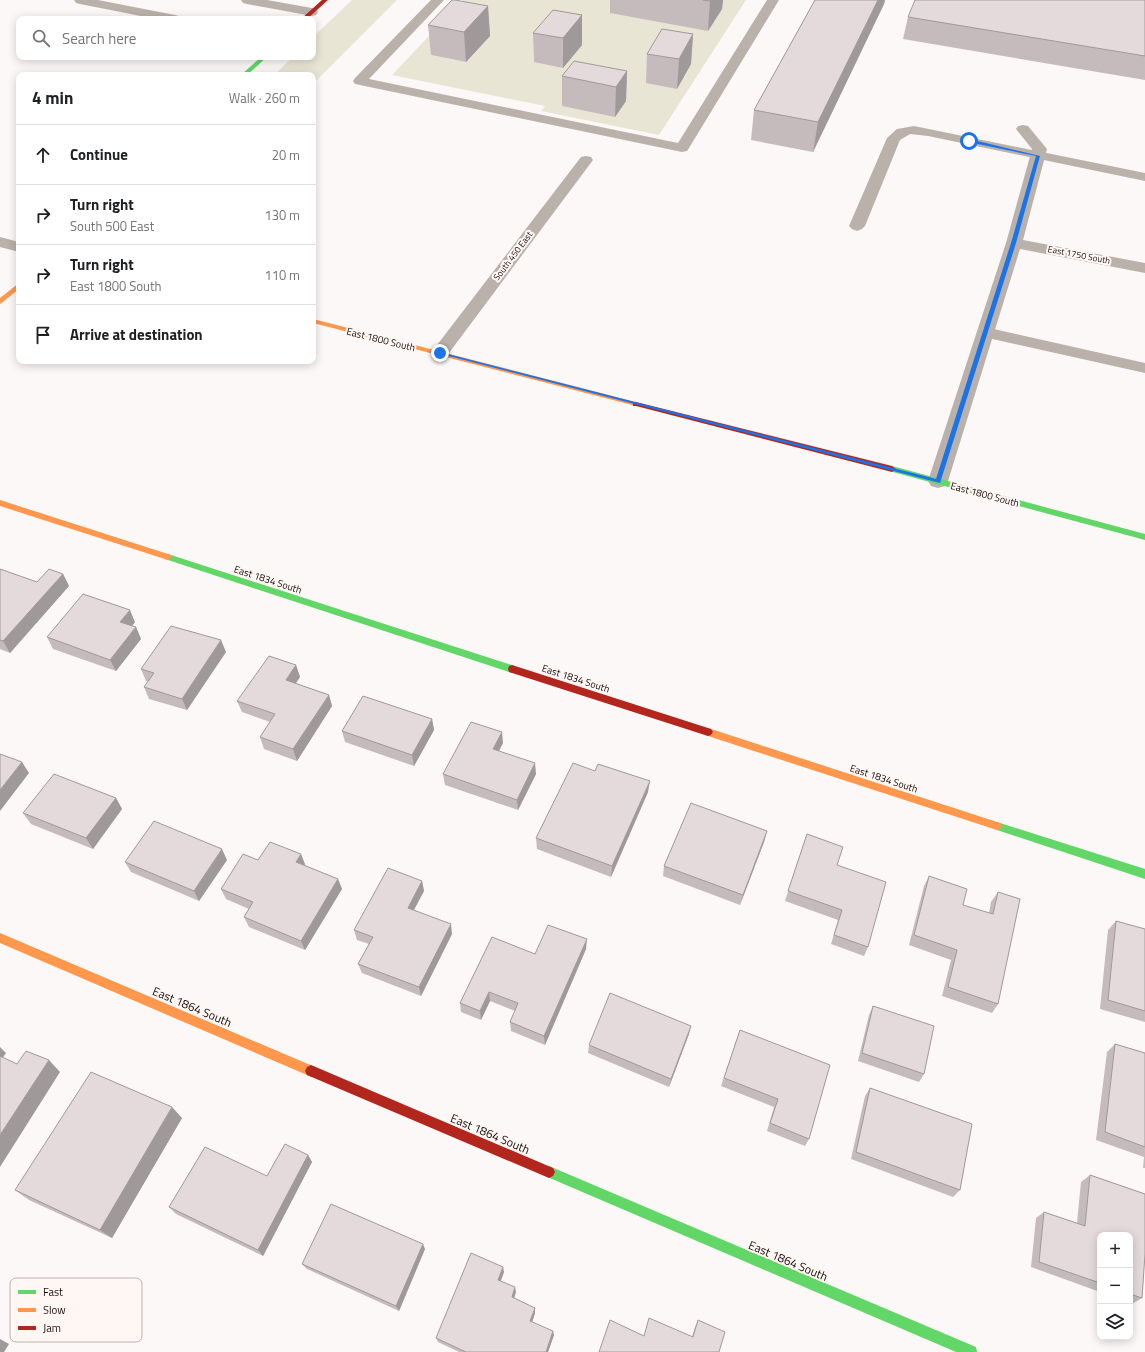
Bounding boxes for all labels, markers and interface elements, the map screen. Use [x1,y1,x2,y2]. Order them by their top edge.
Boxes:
search box [16,16,316,60]
icon: search [30,27,52,49]
text: Search here [62,27,136,50]
text: 4 min [32,85,73,111]
text: Walk · 260 m [229,88,300,108]
route start [960,132,978,150]
text: Continue [70,143,128,166]
icon: ahead [32,144,54,166]
text: 20 m [272,145,300,165]
text: Turn right [70,193,134,216]
icon: right [32,204,54,226]
text: 130 m [264,205,300,225]
text: South 500 East [70,216,154,236]
street label: South 450 East [490,228,536,283]
street label: East 1750 South [1047,242,1112,267]
text: Turn right [70,253,134,276]
icon: right [32,264,54,286]
text: 110 m [264,265,300,285]
text: East 1800 South [70,276,162,296]
text: Arrive at destination [70,323,203,346]
icon: arrive [32,324,54,346]
street label: East 1800 South [345,324,417,355]
route end [431,344,449,362]
street label: East 1800 South [949,478,1021,511]
street label: East 1834 South [232,561,304,597]
street label: East 1834 South [540,660,612,696]
street label: East 1834 South [848,760,920,796]
street label: East 1864 South [150,981,235,1032]
street label: East 1864 South [448,1108,533,1159]
map controls [1097,1232,1133,1340]
button: + [1097,1232,1133,1268]
street label: East 1864 South [746,1235,831,1286]
button: − [1097,1268,1133,1304]
legend [10,1278,142,1342]
text: Fast [43,1284,63,1300]
text: Slow [43,1302,66,1318]
button: layers [1097,1304,1133,1340]
text: Jam [43,1320,61,1336]

